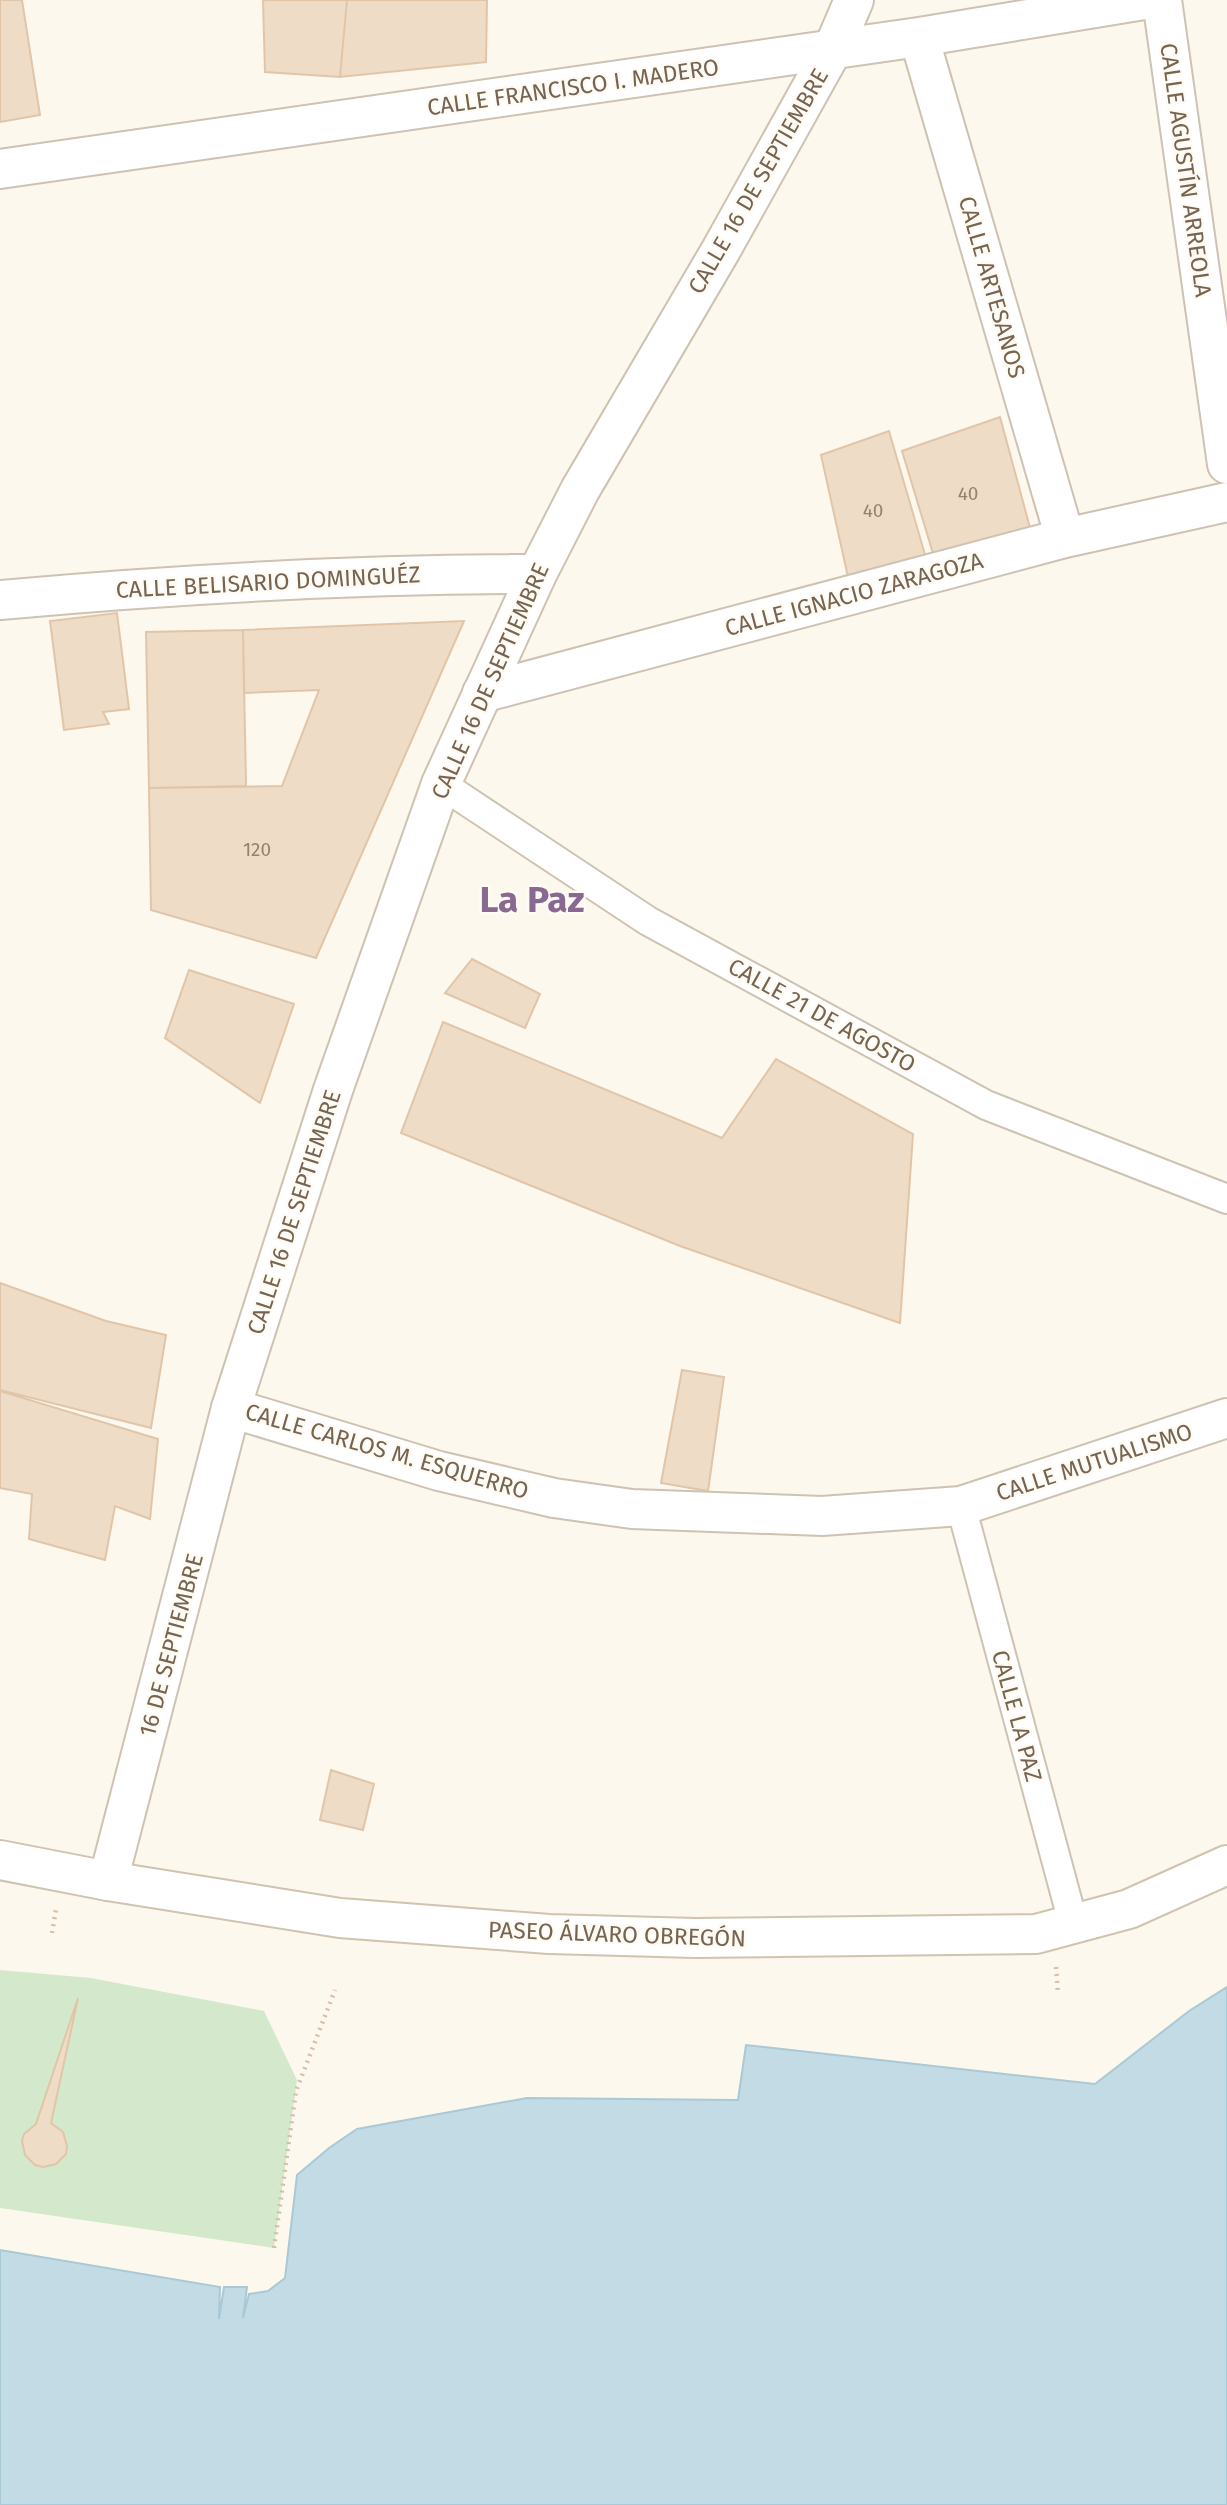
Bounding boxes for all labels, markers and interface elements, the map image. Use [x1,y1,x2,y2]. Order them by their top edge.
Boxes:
street label: CALLE AGUSTÍN ARREOLA [1154,41,1219,300]
street label: CALLE FRANCISCO I. MADERO [425,53,721,121]
street label: CALLE 16 DE SEPTIEMBRE [682,63,834,299]
street label: CALLE ARTESANOS [953,193,1031,381]
house number: 40 [958,482,978,505]
house number: 40 [863,499,883,522]
street label: CALLE IGNACIO ZARAGOZA [722,546,987,642]
street label: CALLE BELISARIO DOMINGUÉZ [115,559,421,604]
street label: CALLE 16 DE SEPTIEMBRE [425,559,555,803]
house number: 120 [243,838,271,861]
district label: La Paz [479,877,585,922]
street label: CALLE 21 DE AGOSTO [723,952,921,1078]
street label: CALLE 16 DE SEPTIEMBRE [241,1086,347,1338]
street label: CALLE CARLOS M. ESQUERRO [242,1397,532,1505]
street label: CALLE MUTUALISMO [992,1417,1196,1507]
street label: 16 DE SEPTIEMBRE [133,1550,209,1740]
street label: CALLE LA PAZ [986,1647,1048,1785]
street label: PASEO ÁLVARO OBREGÓN [488,1915,746,1952]

